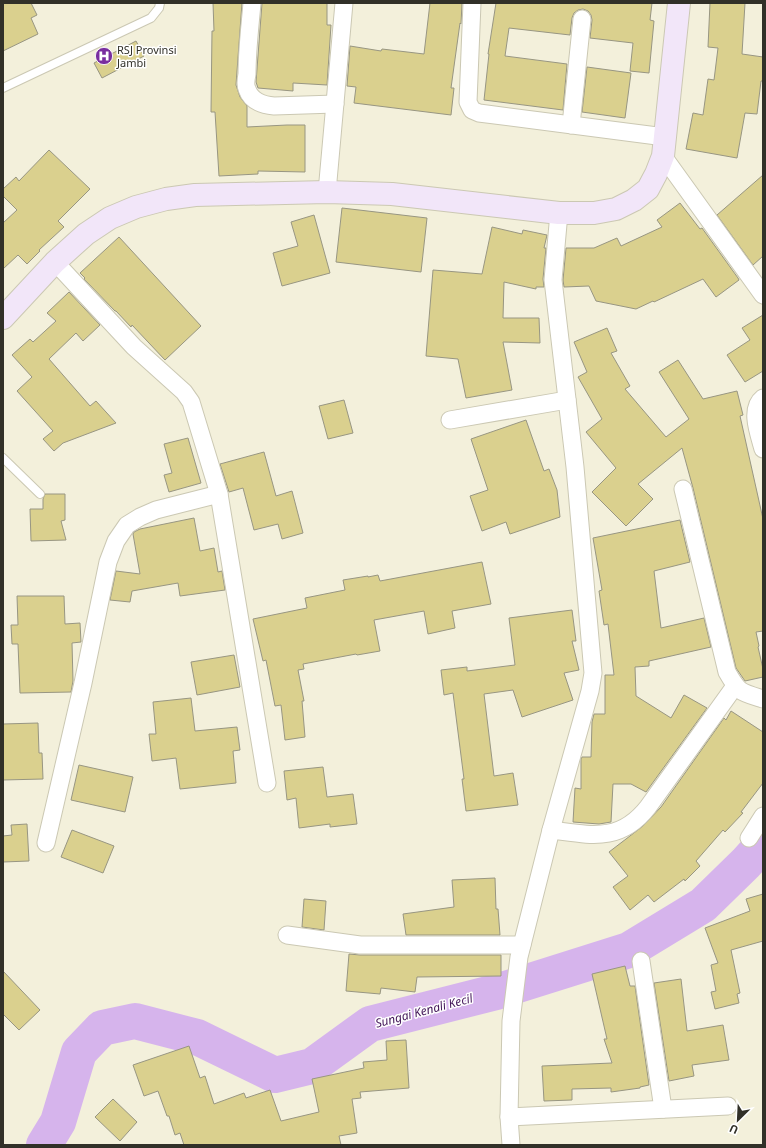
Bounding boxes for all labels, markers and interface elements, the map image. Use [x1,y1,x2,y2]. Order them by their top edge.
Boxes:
place label: RSJ Provinsi Jambi [116,42,177,70]
hospital icon: RSJ Provinsi Jambi [94,46,114,66]
water label: Sungai Kenali Kecil [373,989,475,1032]
north arrow [718,1100,758,1140]
text: U [727,1121,741,1138]

